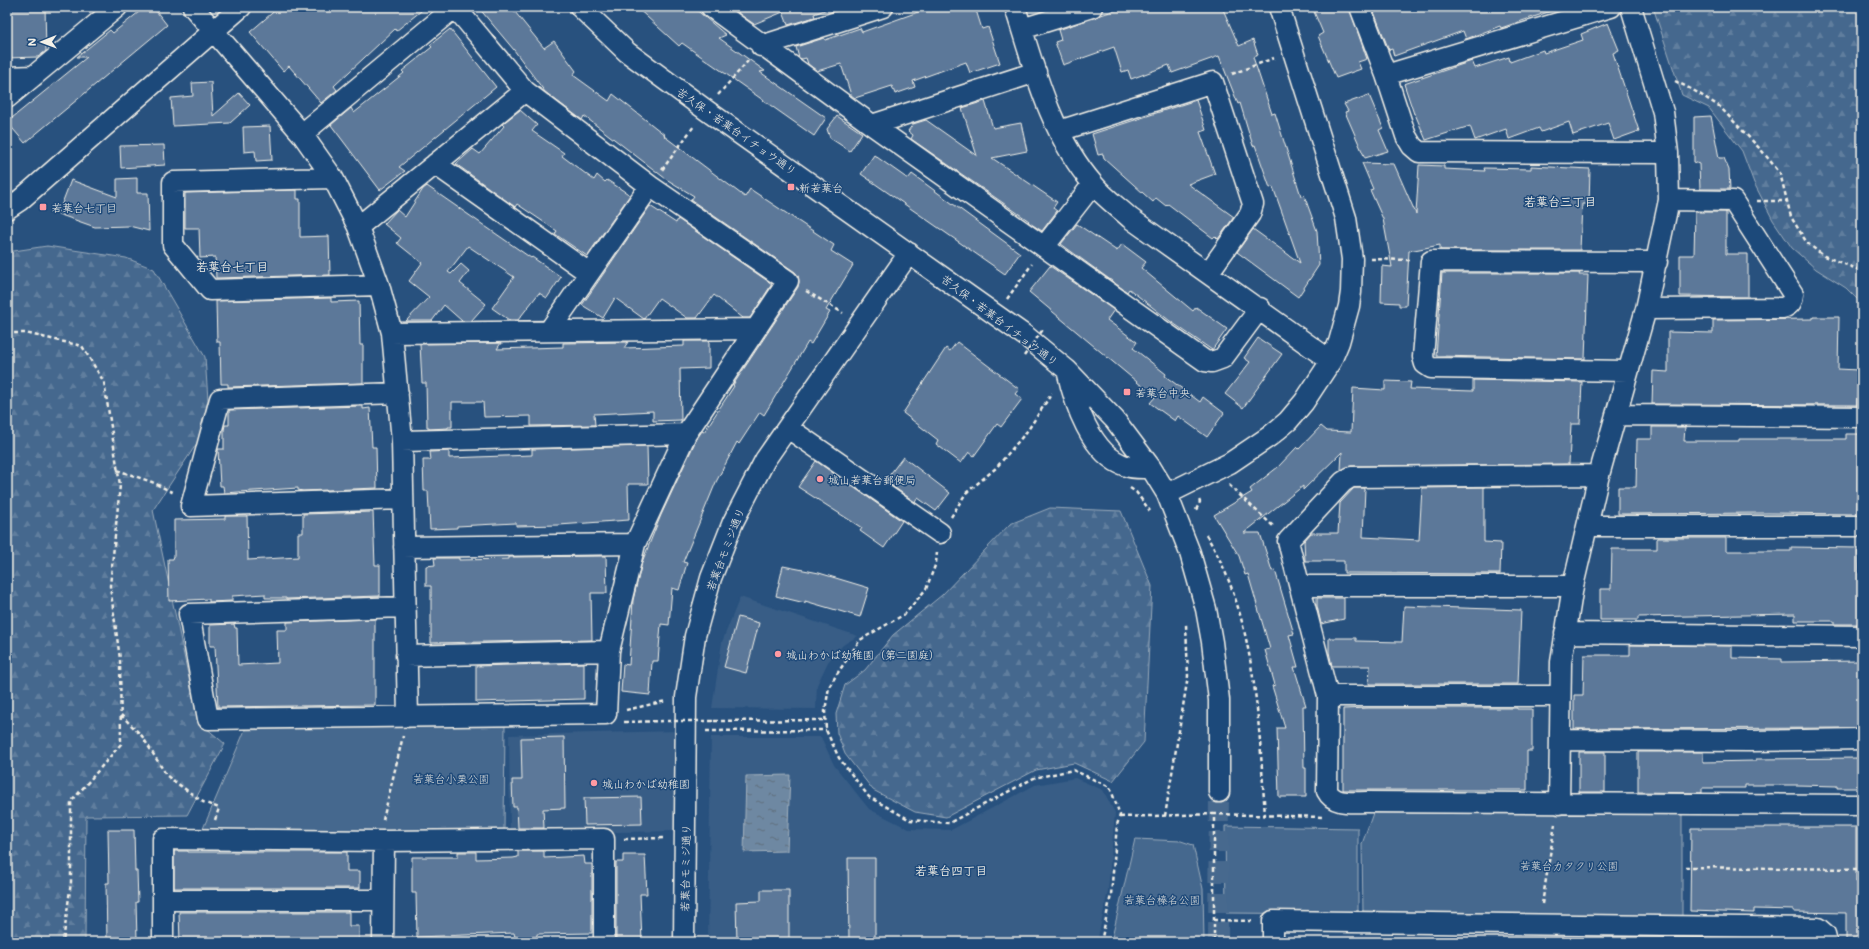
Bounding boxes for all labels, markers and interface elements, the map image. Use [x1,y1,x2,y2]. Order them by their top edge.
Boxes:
north arrow [22,22,62,62]
text: N [24,38,39,46]
street label: 苦久保・若葉台イチョウ通り [674,84,800,178]
place label: 新若葉台 [799,180,843,195]
marker: 新若葉台 [786,182,796,192]
district label: 若葉台三丁目 [1524,193,1596,209]
place label: 若葉台七丁目 [51,200,117,215]
marker: 若葉台七丁目 [38,202,48,212]
district label: 若葉台七丁目 [196,258,268,274]
street label: 苦久保・若葉台イチョウ通り [938,271,1062,369]
place label: 若葉台中央 [1135,385,1190,400]
marker: 若葉台中央 [1122,387,1132,397]
place label: 城山若葉台郵便局 [828,472,916,487]
marker: 城山若葉台郵便局 [815,474,825,484]
street label: 若葉台モミジ通り [702,505,748,593]
place label: 城山わかば幼稚園（第二園庭） [786,647,940,662]
marker: 城山わかば幼稚園（第二園庭） [773,649,783,659]
park label: 若葉台小栗公園 [413,771,490,786]
place label: 城山わかば幼稚園 [602,776,690,791]
marker: 城山わかば幼稚園 [589,778,599,788]
street label: 若葉台モミジ通り [677,824,693,912]
park label: 若葉台カタクリ公園 [1520,858,1618,873]
district label: 若葉台四丁目 [915,862,987,878]
park label: 若葉台榛名公園 [1124,892,1201,907]

